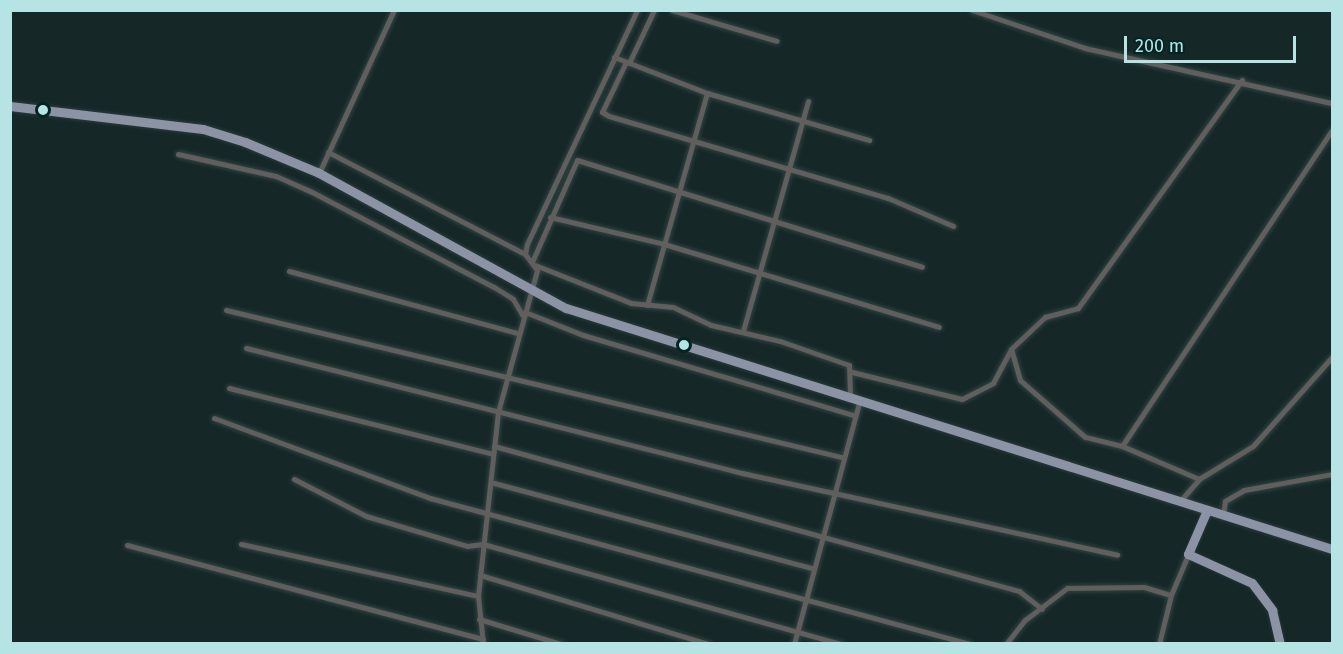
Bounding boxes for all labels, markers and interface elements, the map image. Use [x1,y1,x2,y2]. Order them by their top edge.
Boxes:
scale bar [1127,24,1300,62]
text: 200 m [1135,35,1184,57]
unlabelled marker [37,104,49,116]
unlabelled marker [678,339,690,351]

